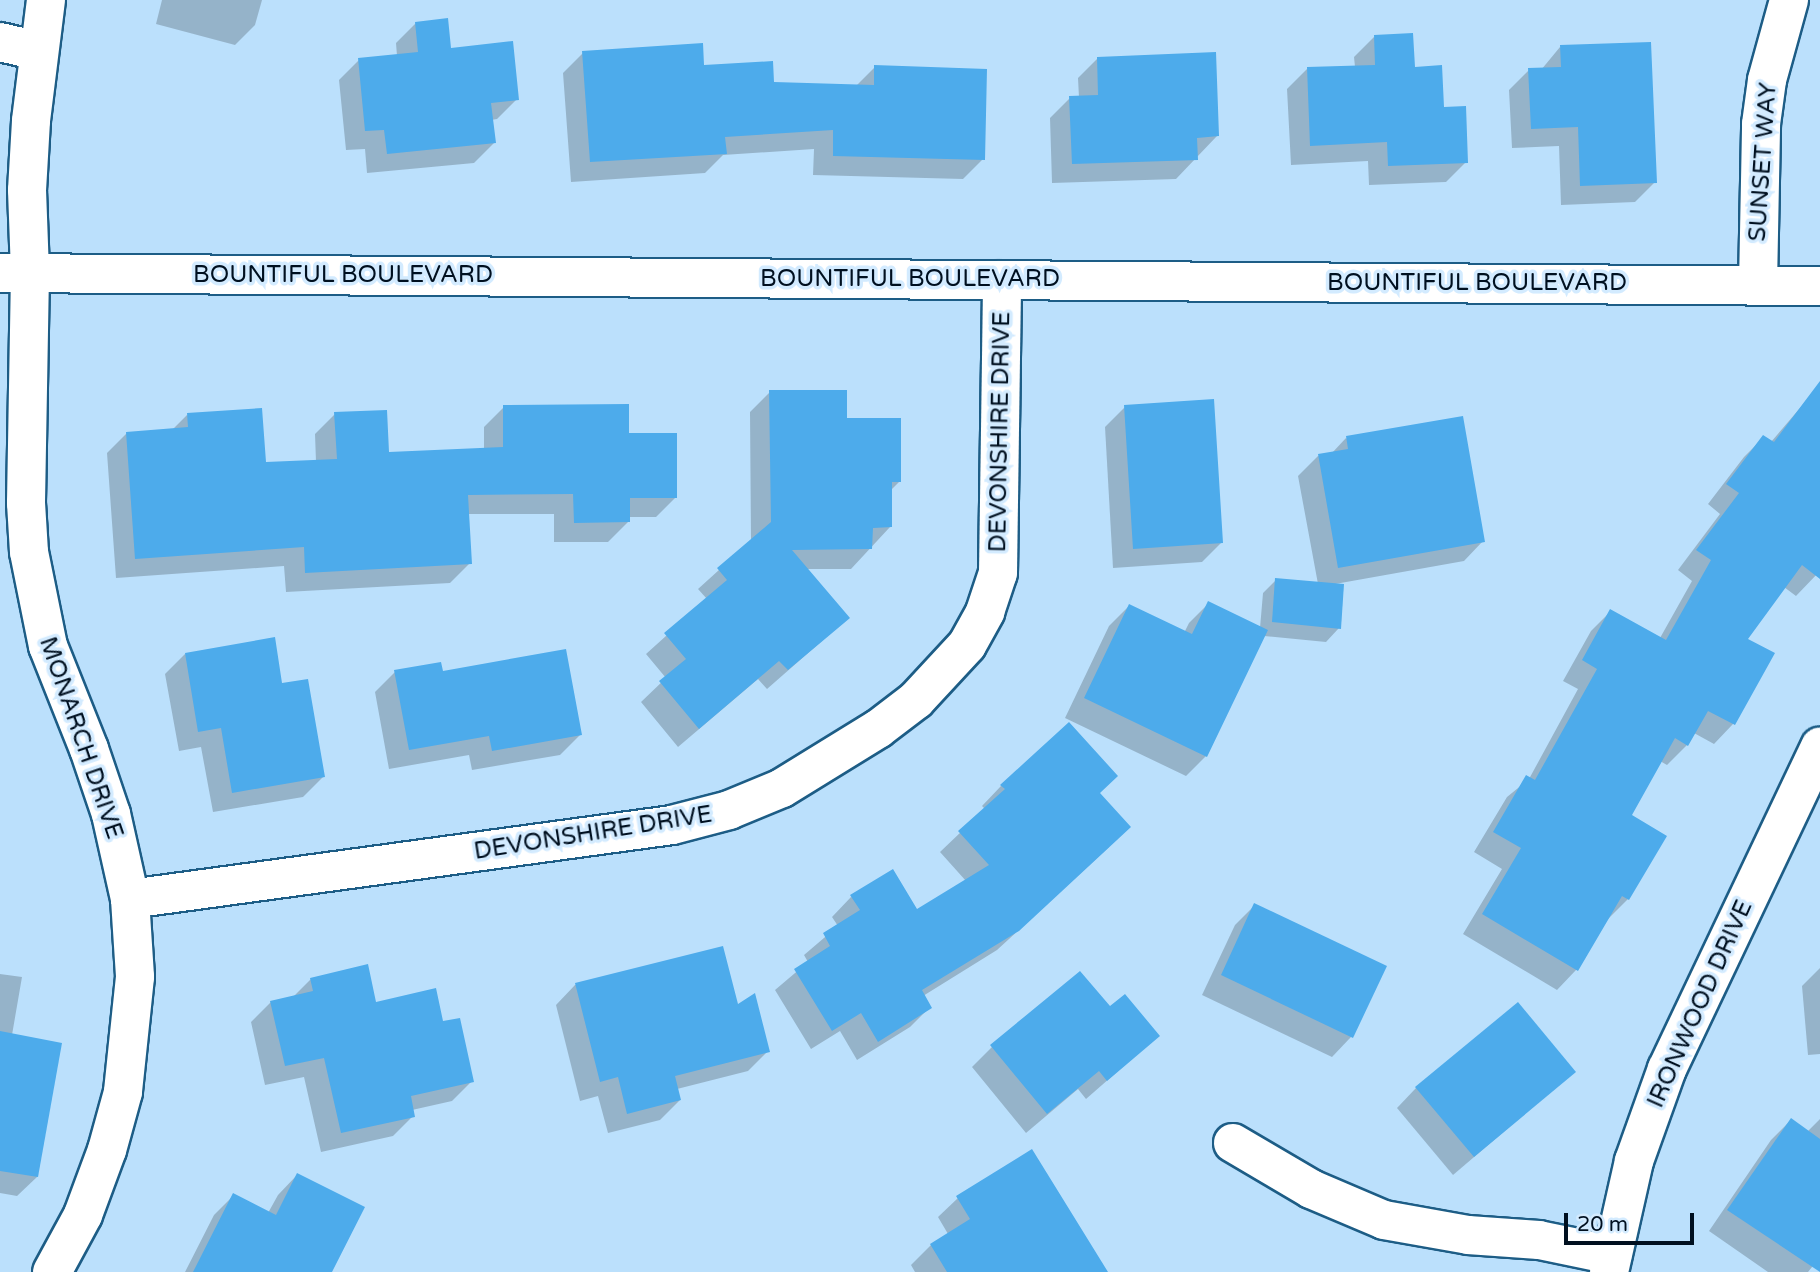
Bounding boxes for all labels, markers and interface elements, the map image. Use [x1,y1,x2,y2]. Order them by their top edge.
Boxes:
street label: SUNSET WAY [1743,82,1783,242]
street label: BOUNTIFUL BOULEVARD [193,261,493,289]
street label: BOUNTIFUL BOULEVARD [760,265,1060,293]
street label: BOUNTIFUL BOULEVARD [1327,269,1627,297]
street label: DEVONSHIRE DRIVE [984,311,1016,553]
street label: MONARCH DRIVE [33,633,129,843]
street label: DEVONSHIRE DRIVE [472,800,714,866]
street label: IRONWOOD DRIVE [1641,896,1759,1112]
scale bar [1568,1198,1698,1242]
text: 20 m [1577,1212,1628,1237]

